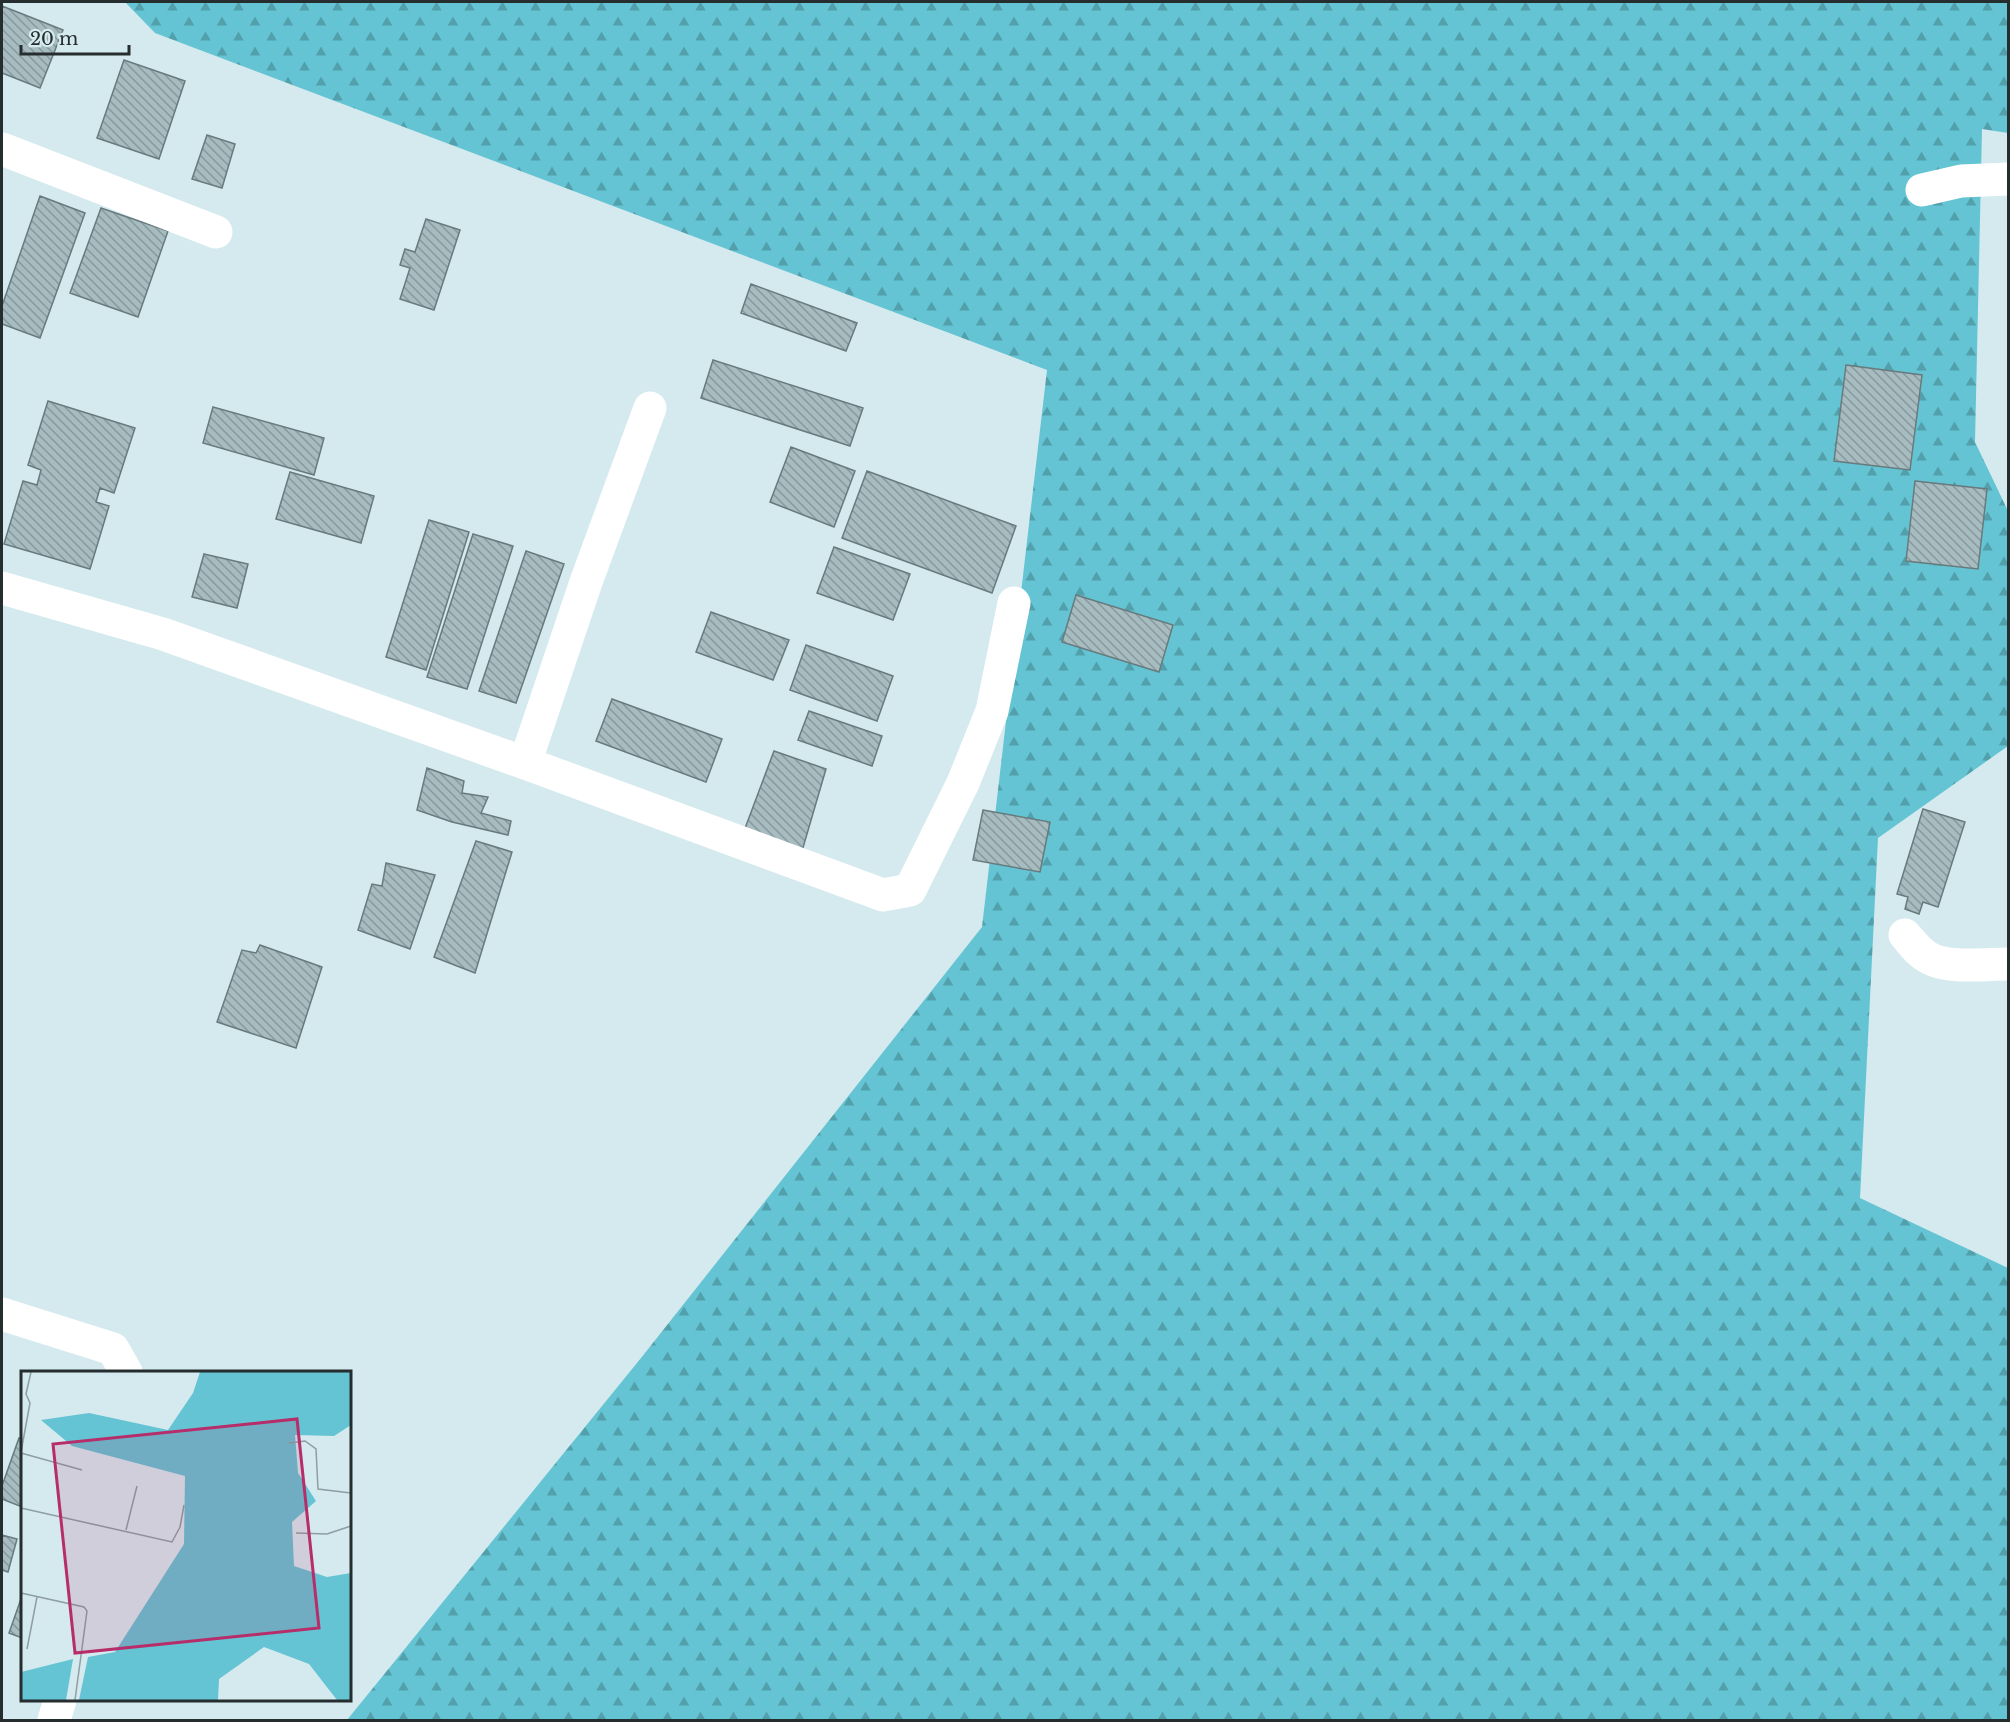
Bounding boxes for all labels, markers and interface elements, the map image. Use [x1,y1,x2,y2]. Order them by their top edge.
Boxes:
scale bar [21,18,129,56]
text: 20 m [30,28,78,50]
inset map [21,1371,351,1701]

